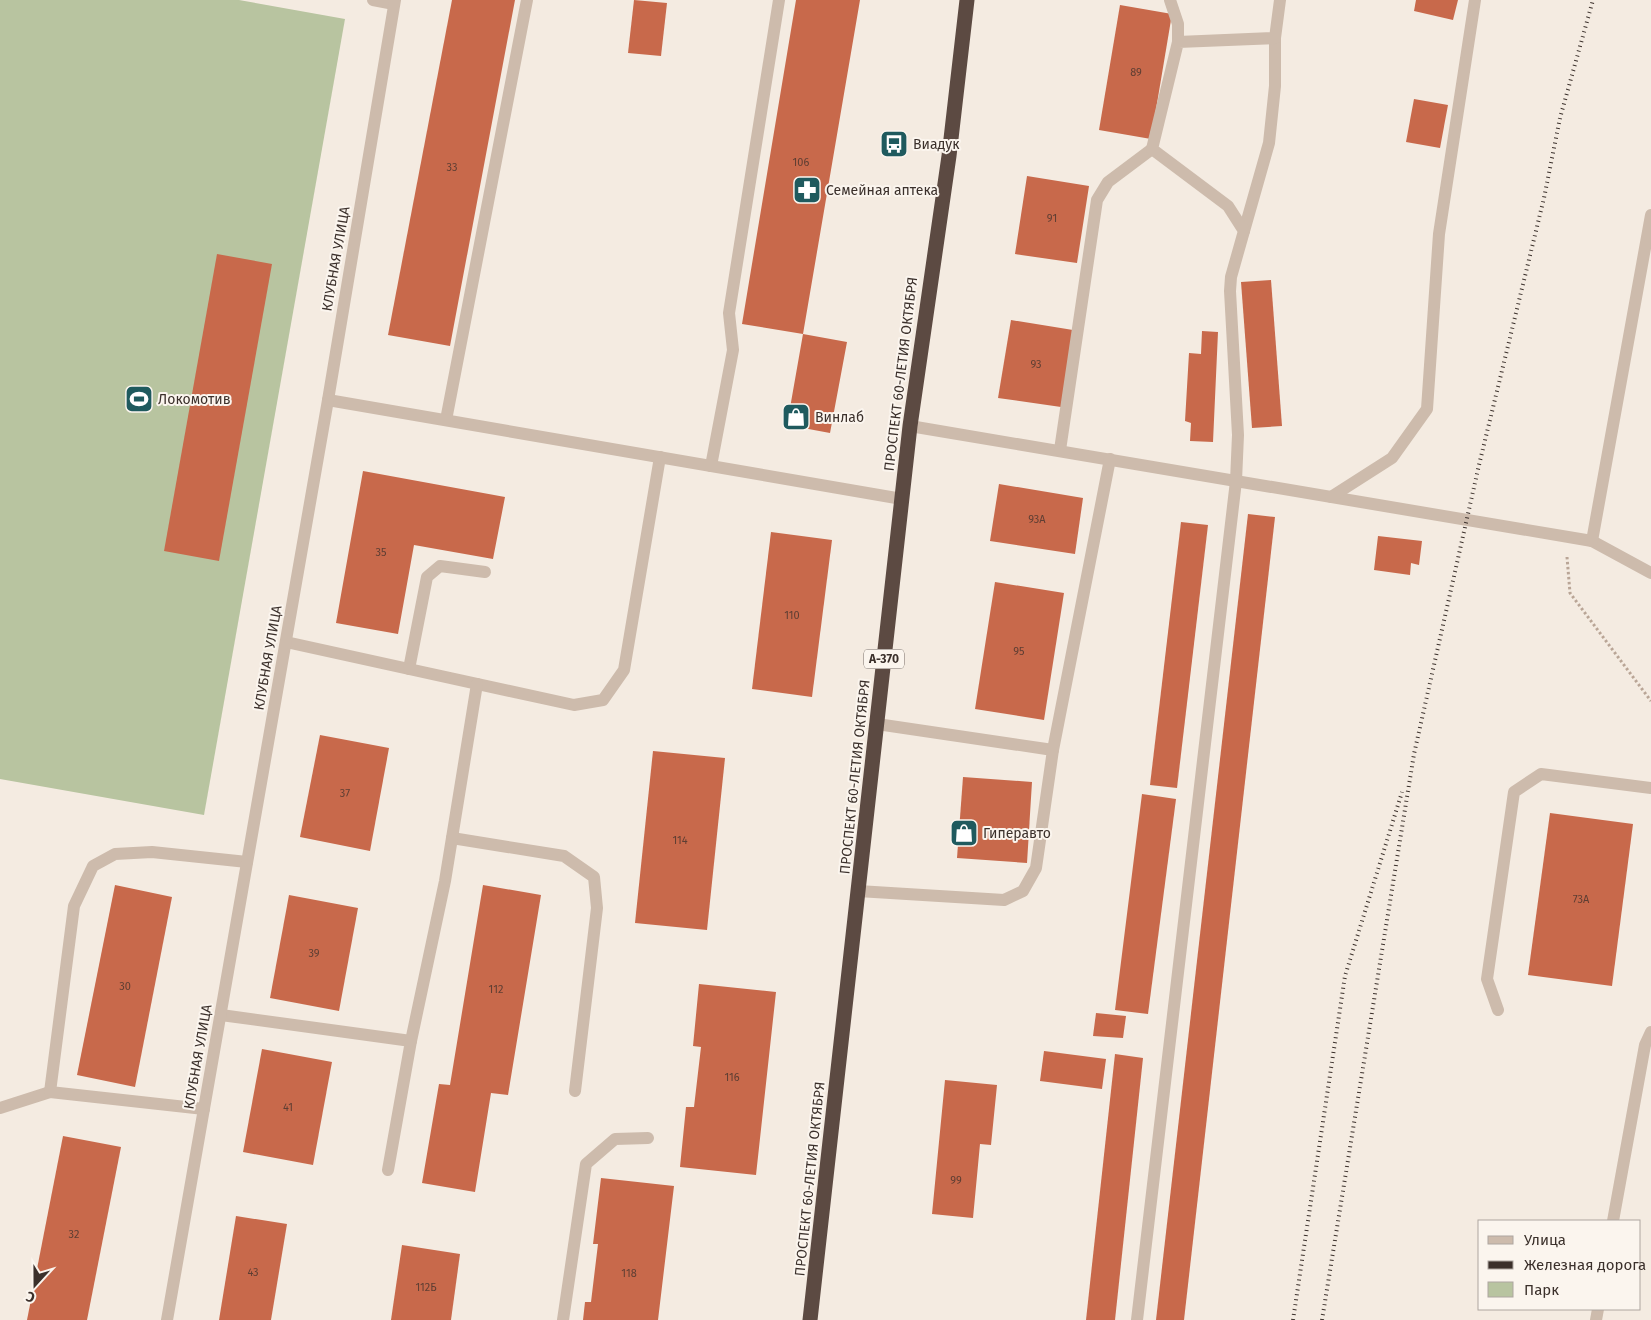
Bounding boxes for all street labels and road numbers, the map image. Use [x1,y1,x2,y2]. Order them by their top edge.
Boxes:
street label: КЛУБНАЯ УЛИЦА [318,205,354,313]
street label: ПРОСПЕКТ 60-ЛЕТИЯ ОКТЯБРЯ [881,276,921,472]
street label: КЛУБНАЯ УЛИЦА [250,604,286,712]
road number: А-370 [864,650,904,669]
street label: ПРОСПЕКТ 60-ЛЕТИЯ ОКТЯБРЯ [836,679,874,875]
street label: КЛУБНАЯ УЛИЦА [180,1003,216,1111]
street label: ПРОСПЕКТ 60-ЛЕТИЯ ОКТЯБРЯ [791,1081,829,1277]

